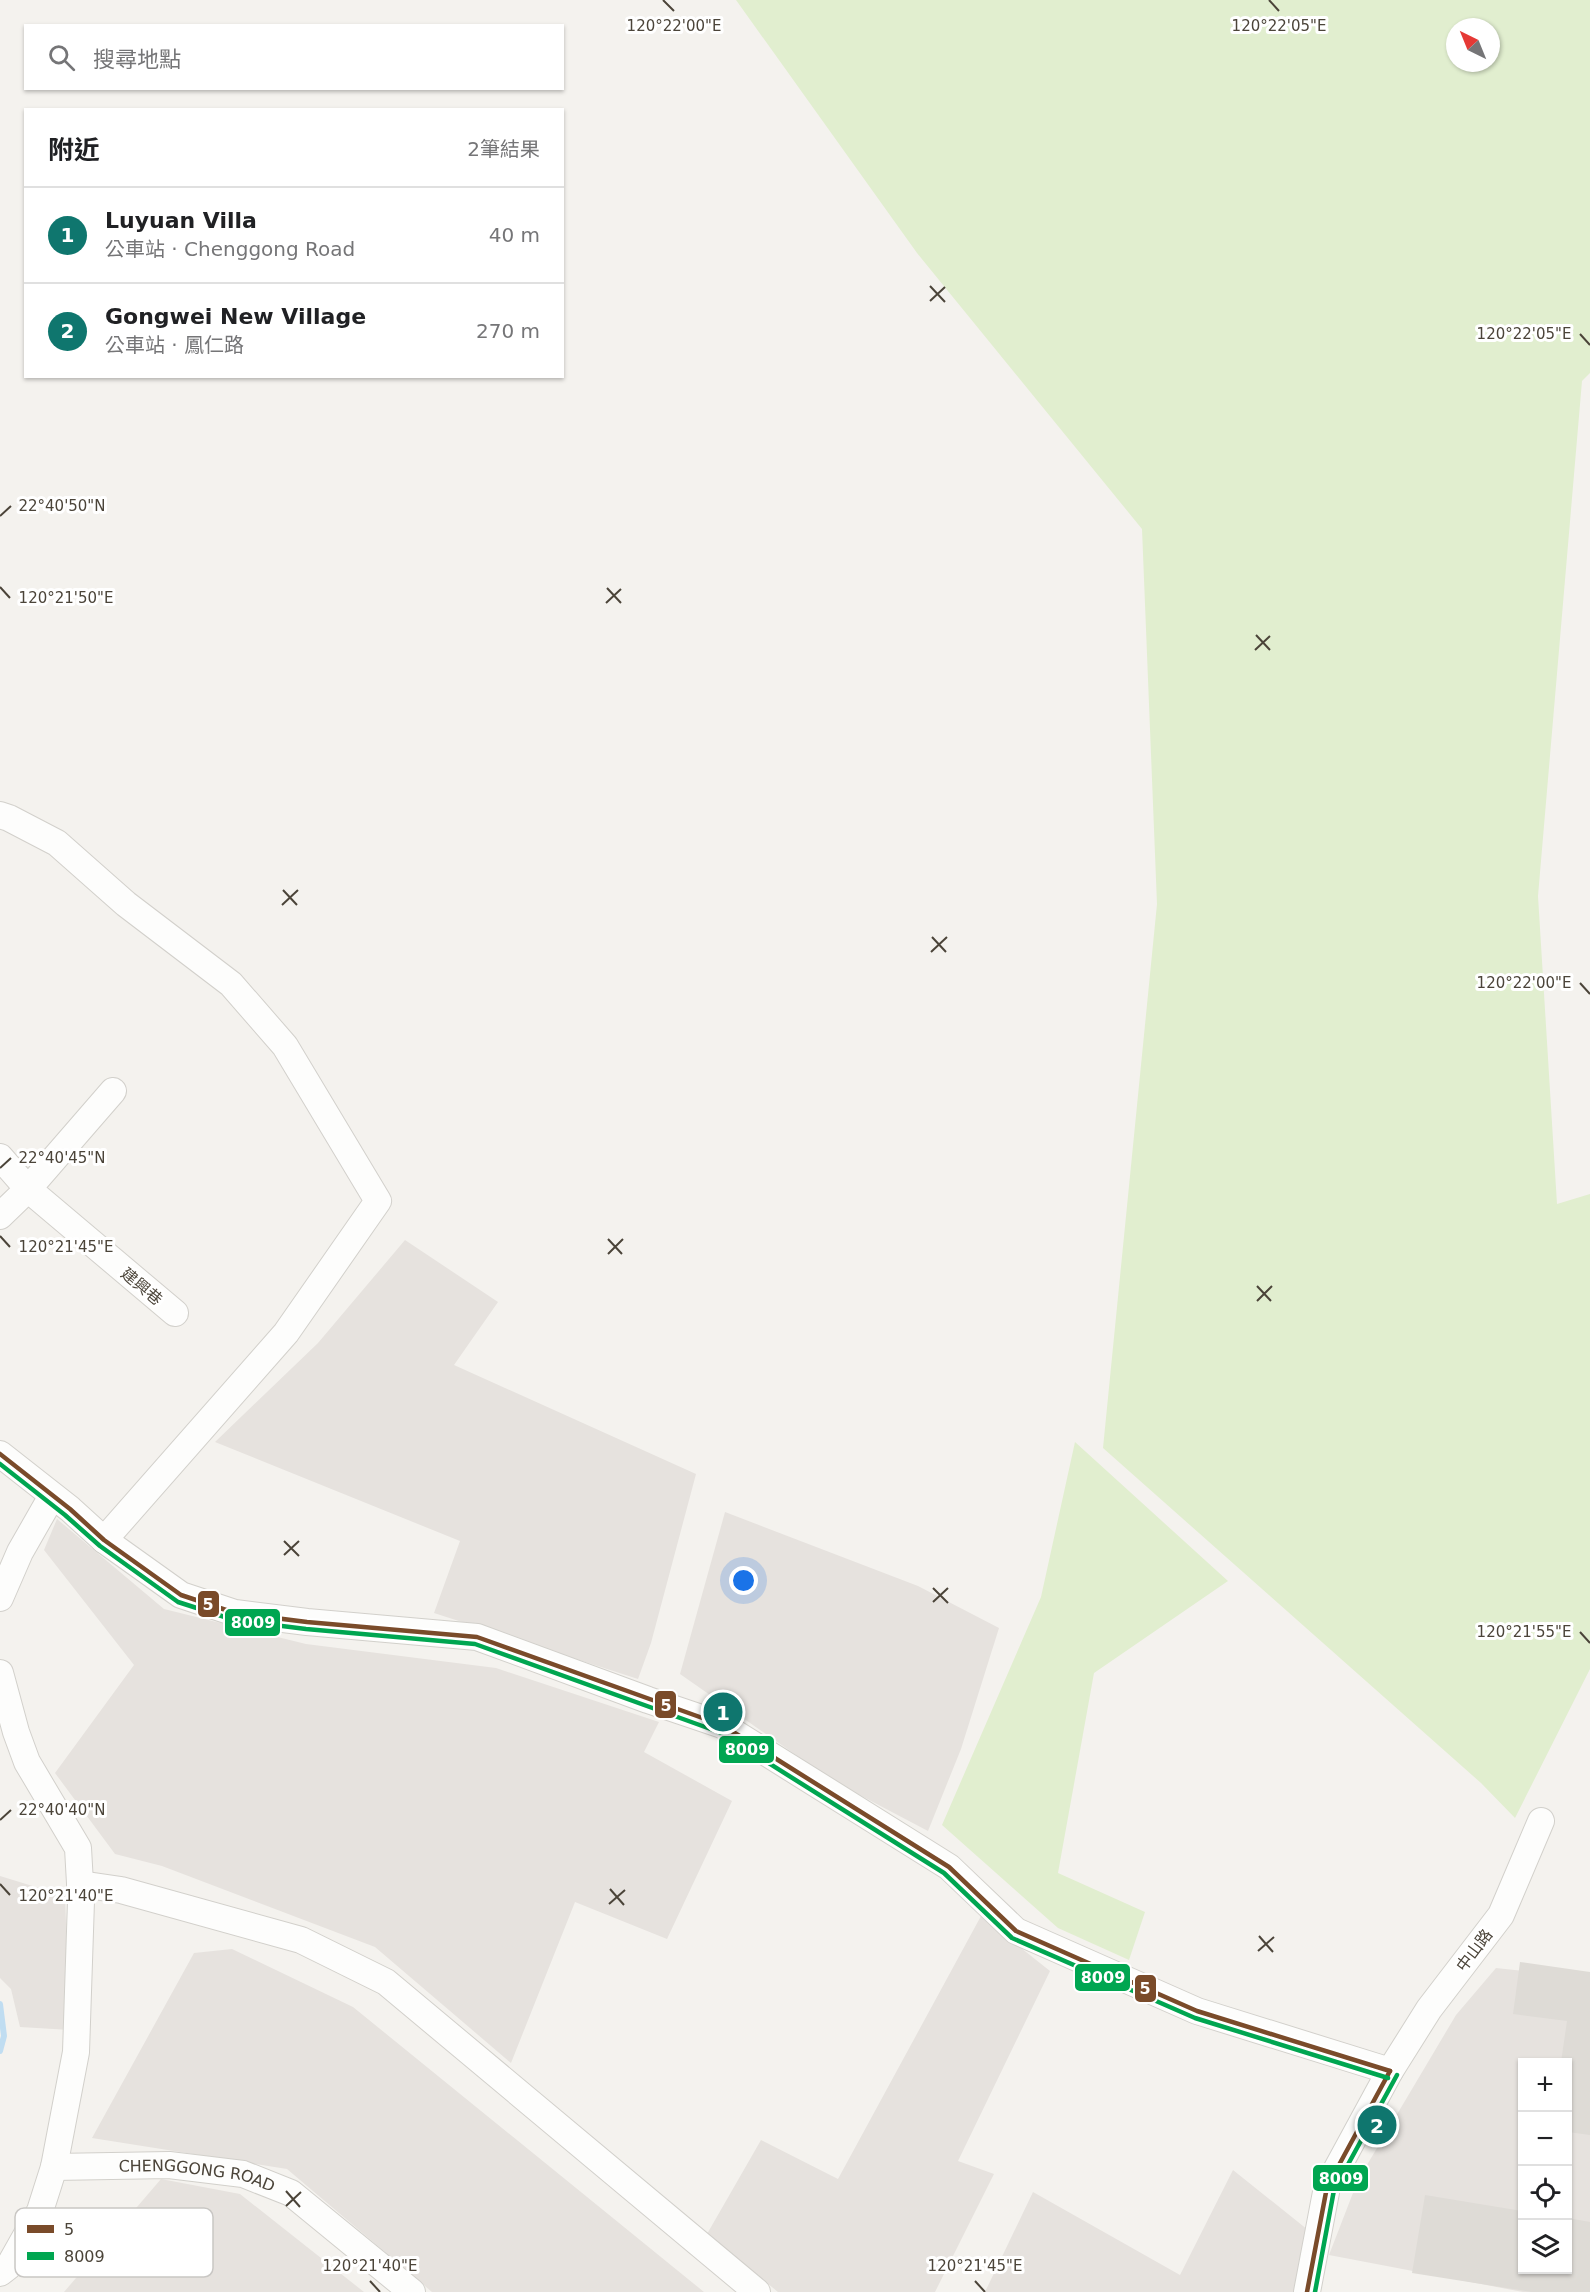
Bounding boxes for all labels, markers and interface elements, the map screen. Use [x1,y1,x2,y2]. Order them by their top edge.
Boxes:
text: 120°22'00"E [627,17,721,35]
text: 120°22'05"E [1232,17,1326,35]
north arrow [1446,18,1500,72]
search box [24,24,564,90]
icon: search [45,41,78,74]
text: 搜尋地點 [93,47,181,72]
text: 附近 [48,135,100,165]
text: 2筆結果 [467,137,540,161]
text: Luyuan Villa [105,208,257,233]
text: 1 [61,223,74,247]
text: 40 m [489,223,540,247]
text: 公車站 · Chenggong Road [105,237,355,261]
text: Gongwei New Village [105,304,366,329]
text: 2 [61,319,74,343]
text: 270 m [476,319,540,343]
text: 120°22'05"E [1477,325,1571,343]
text: 公車站 · 鳳仁路 [105,333,244,357]
text: 22°40'50"N [18,497,106,515]
text: 120°21'50"E [19,589,113,607]
text: 120°22'00"E [1477,974,1571,992]
text: 22°40'45"N [18,1149,106,1167]
text: 120°21'45"E [19,1238,113,1256]
street label: 建興巷 [117,1264,166,1309]
your location [729,1566,758,1595]
line badge: 5 [197,1590,220,1618]
text: 5 [202,1595,214,1614]
line badge: 8009 [224,1608,281,1637]
text: 8009 [231,1613,275,1632]
text: 120°21'55"E [1477,1623,1571,1641]
line badge: 5 [654,1690,677,1719]
pin: 1 [704,1690,742,1734]
text: 5 [660,1696,672,1715]
line badge: 8009 [718,1735,775,1764]
text: 8009 [725,1740,769,1759]
text: 22°40'40"N [18,1801,106,1819]
text: 120°21'40"E [19,1887,113,1905]
street label: 中山路 [1452,1925,1496,1975]
line badge: 8009 [1074,1963,1131,1992]
text: 8009 [1081,1968,1125,1987]
line badge: 5 [1134,1974,1157,2003]
text: 5 [1139,1979,1151,1998]
map controls [1518,2058,1572,2274]
button: + [1518,2058,1572,2112]
pin: 2 [1358,2102,1396,2148]
button: − [1518,2112,1572,2166]
street label: CHENGGONG ROAD [118,2155,278,2196]
line badge: 8009 [1312,2164,1369,2192]
button: locate [1518,2166,1572,2220]
text: 8009 [1319,2169,1363,2188]
legend [15,2208,213,2277]
text: 5 [64,2220,74,2239]
button: layers [1518,2220,1572,2274]
text: 8009 [64,2247,105,2266]
text: 120°21'40"E [323,2257,417,2275]
text: 120°21'45"E [928,2257,1022,2275]

